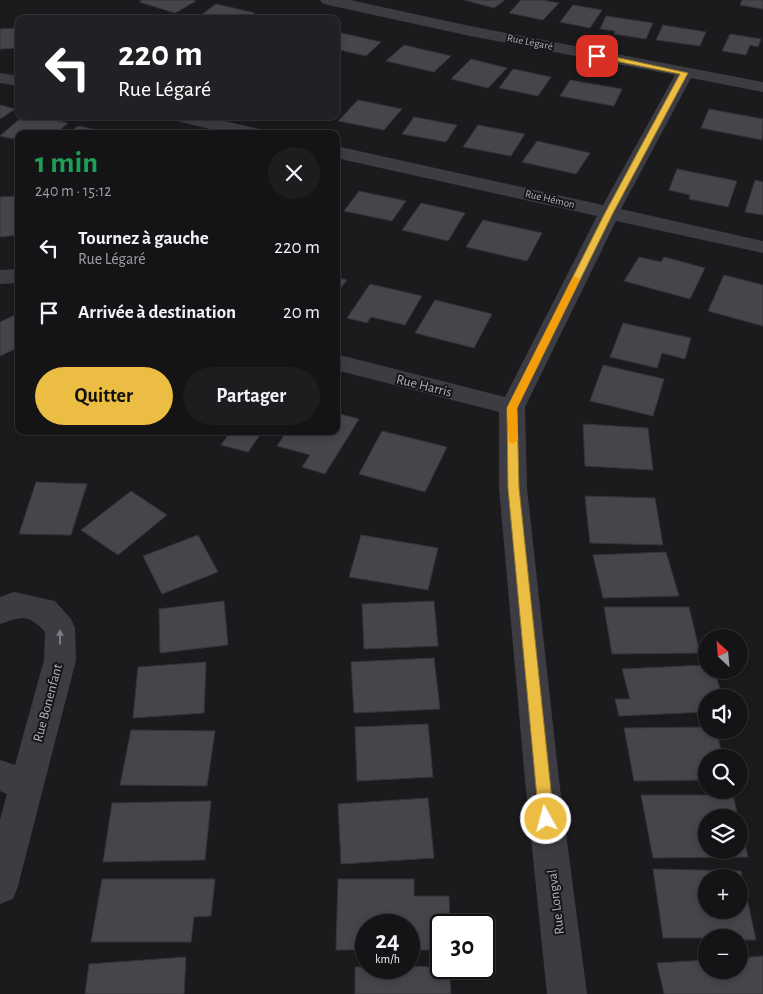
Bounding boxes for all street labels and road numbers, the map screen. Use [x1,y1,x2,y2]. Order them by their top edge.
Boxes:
street label: Rue Légaré [506,32,554,52]
street label: Rue Hémon [524,188,576,210]
street label: Rue Harris [395,372,453,400]
street label: Rue Bonenfant [31,662,65,744]
street label: Rue Longval [545,869,567,935]

